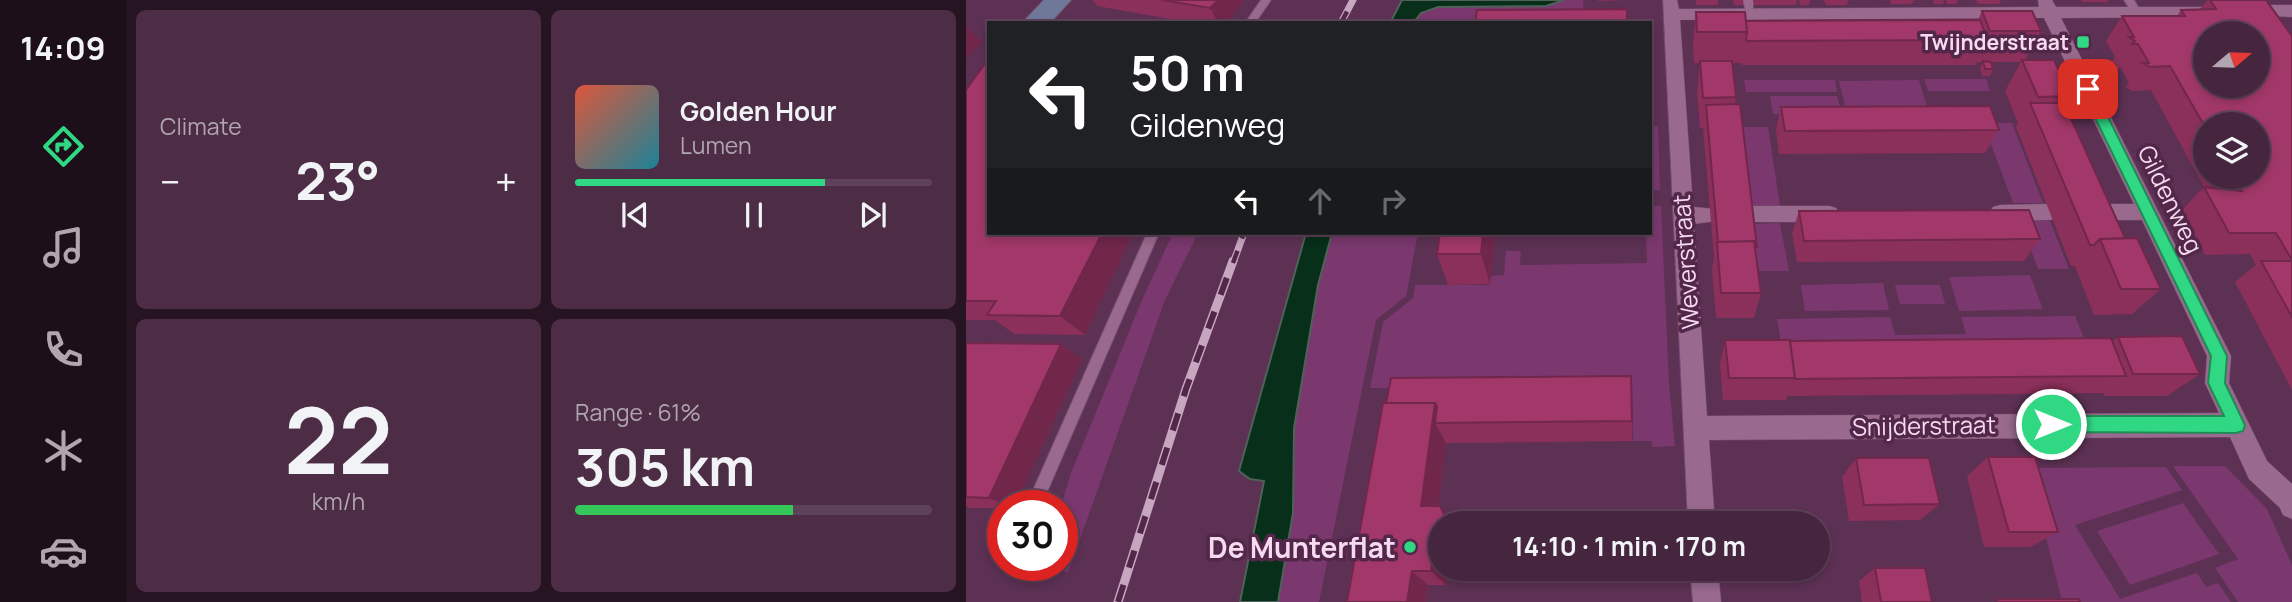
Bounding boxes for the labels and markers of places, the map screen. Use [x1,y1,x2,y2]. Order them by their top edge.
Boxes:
place label: Twijnderstraat [1920,28,2069,56]
marker: Twijnderstraat [2075,34,2091,50]
pin [2058,59,2118,119]
place label: De Munterflat [1208,528,1396,566]
marker: De Munterflat [1402,539,1418,555]

